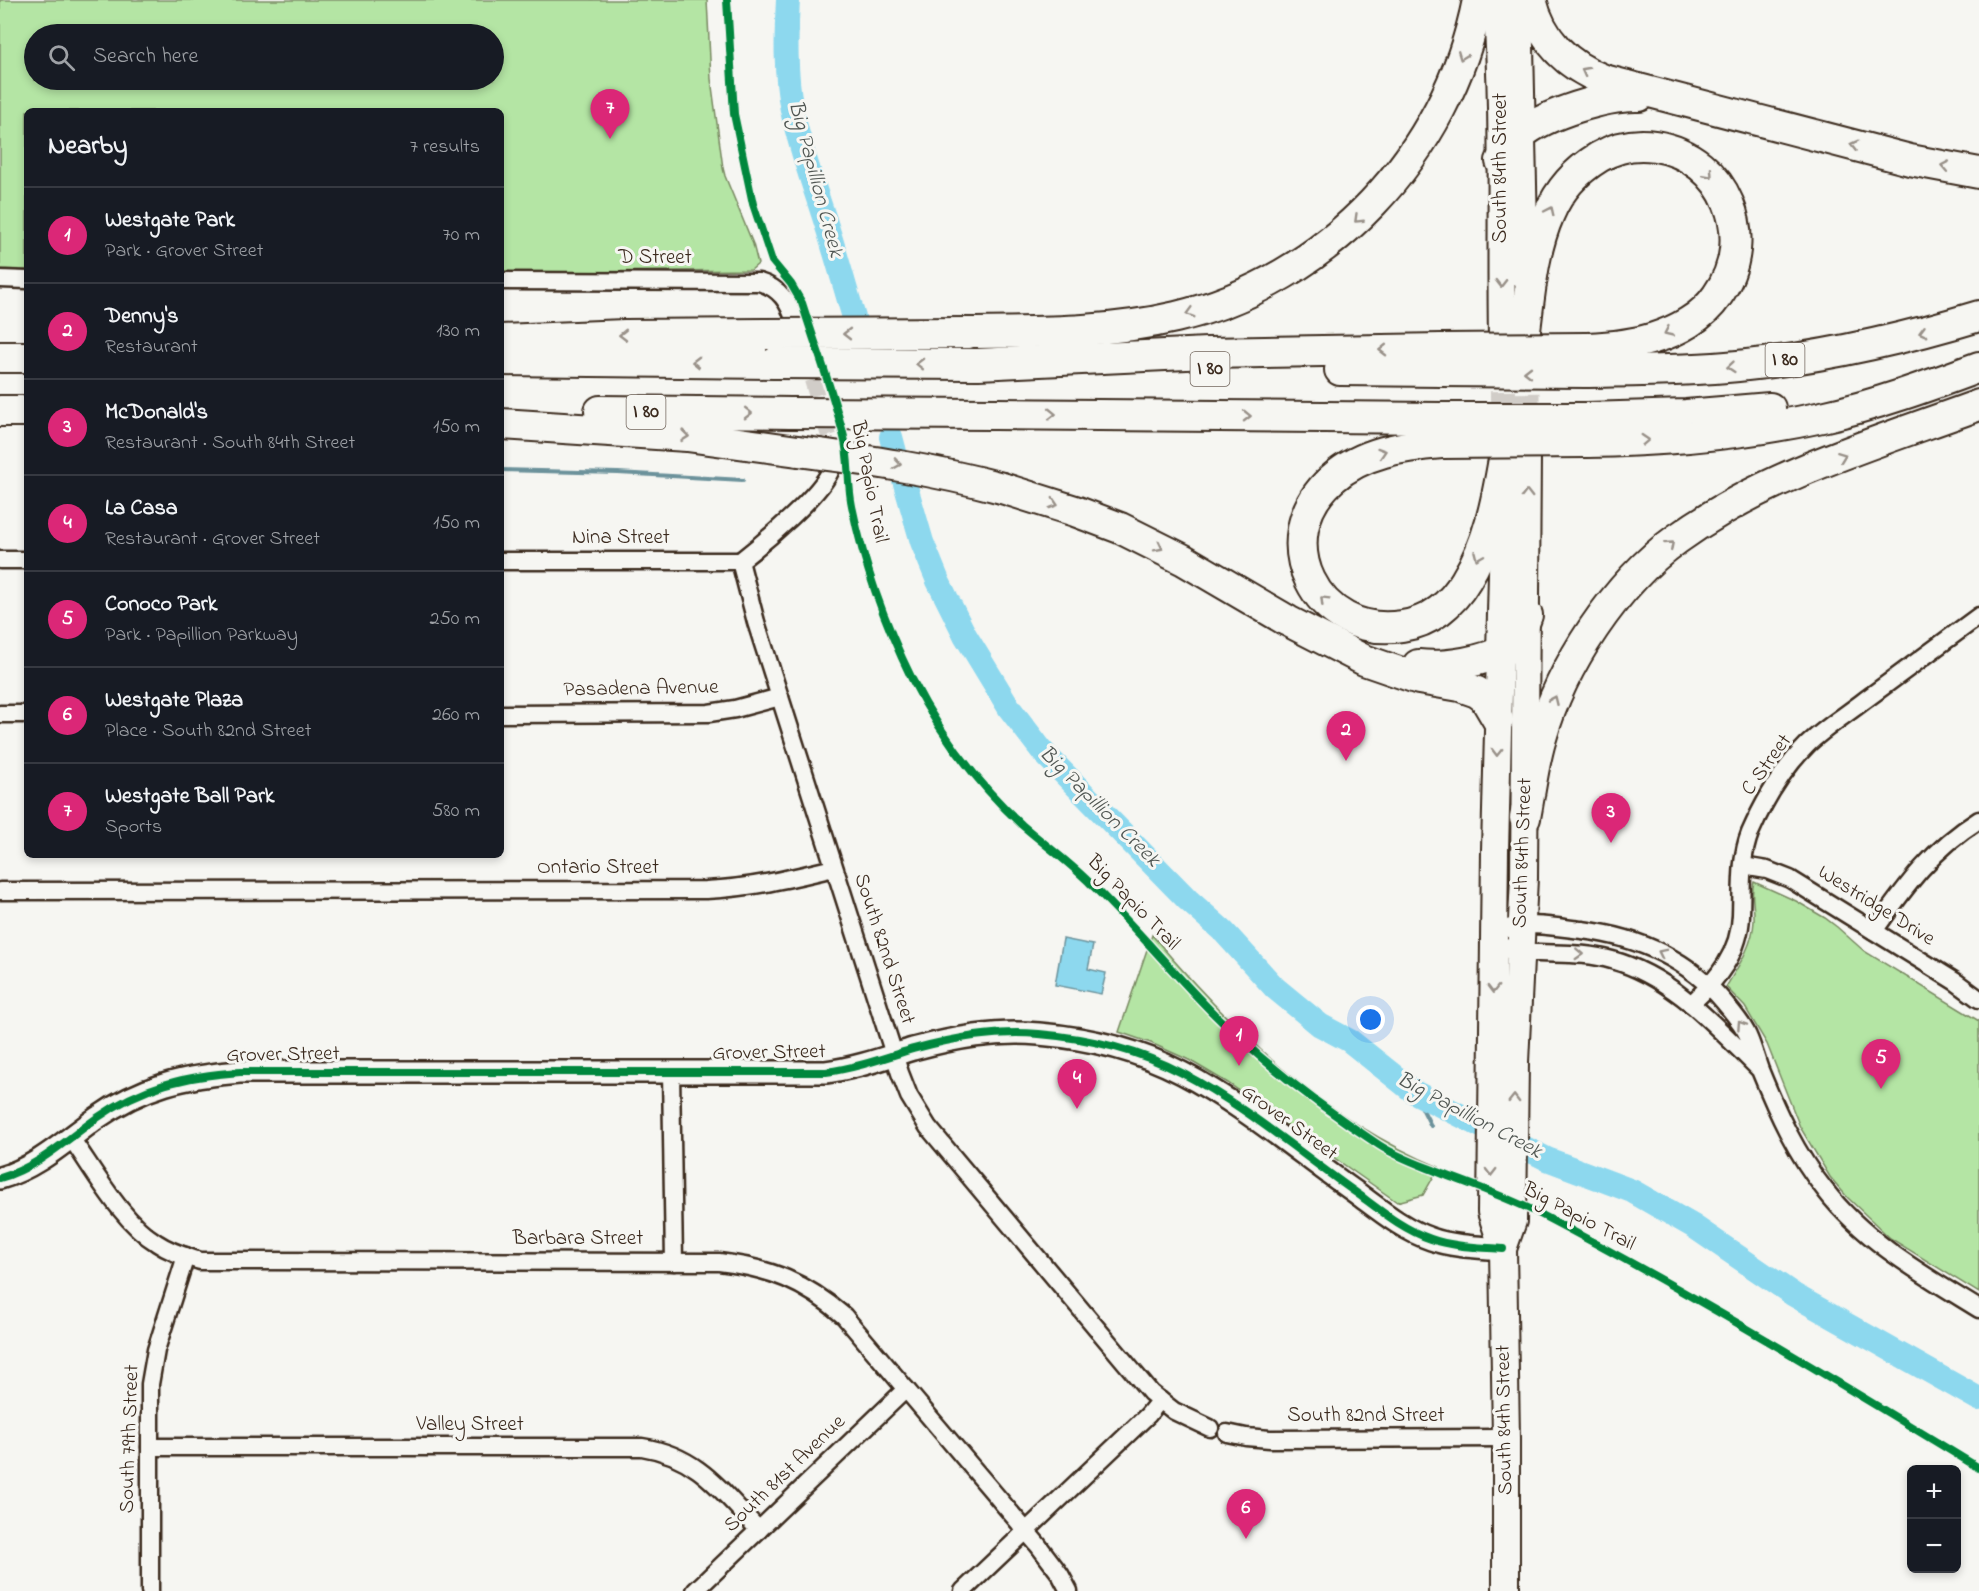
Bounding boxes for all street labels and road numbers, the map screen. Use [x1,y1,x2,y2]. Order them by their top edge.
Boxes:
street label: South 84th Street [1486,93,1516,243]
street label: D Street [617,243,692,273]
road number: I 80 [1766,343,1804,377]
road number: I 80 [1190,352,1230,386]
road number: I 80 [626,395,666,429]
street label: Big Papio Trail [840,418,895,546]
street label: Nina Street [572,523,670,553]
street label: Pasadena Avenue [563,673,719,705]
street label: C Street [1734,728,1800,802]
street label: South 84th Street [1505,777,1541,929]
street label: Big Papio Trail [1077,847,1187,959]
street label: Ontario Street [537,853,659,883]
street label: Westridge Drive [1810,858,1941,956]
street label: South 82nd Street [845,870,923,1028]
street label: Grover Street [712,1037,826,1069]
street label: Grover Street [226,1039,340,1071]
street label: Grover Street [1234,1078,1344,1168]
street label: Big Papio Trail [1516,1174,1641,1261]
street label: Barbara Street [512,1224,643,1254]
street label: South 84th Street [1489,1345,1521,1495]
street label: South 79th Street [112,1364,148,1514]
street label: South 82nd Street [1287,1401,1445,1431]
street label: South 81st Avenue [717,1408,853,1540]
street label: Valley Street [415,1410,524,1442]

